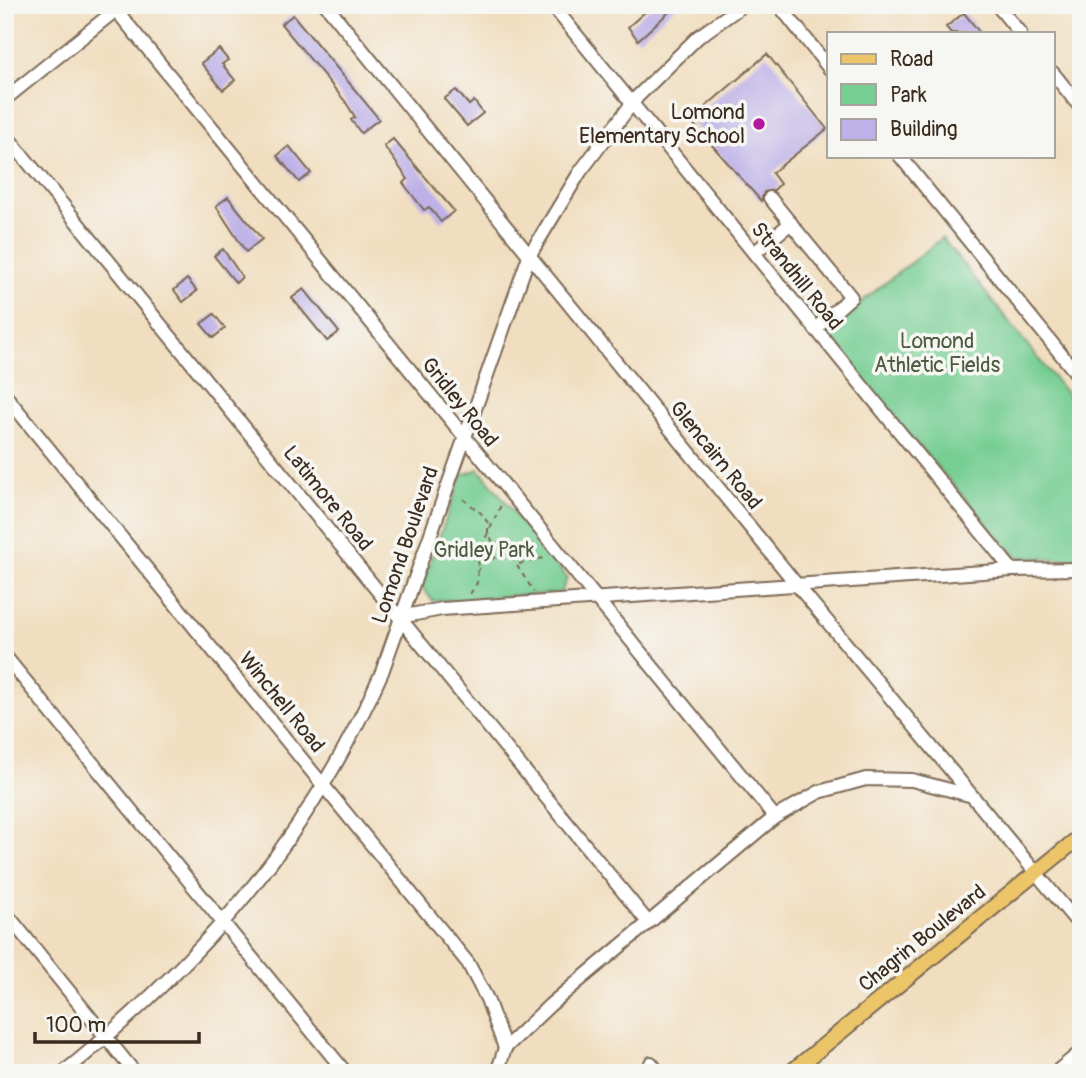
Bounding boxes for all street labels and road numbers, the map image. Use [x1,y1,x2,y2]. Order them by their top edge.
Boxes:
street label: Strandhill Road [745,217,848,336]
street label: Gridley Road [415,352,504,453]
street label: Glencairn Road [664,395,768,515]
street label: Latimore Road [277,440,378,557]
street label: Lomond Boulevard [366,463,445,627]
street label: Winchell Road [233,646,331,758]
street label: Chagrin Boulevard [853,879,992,998]

